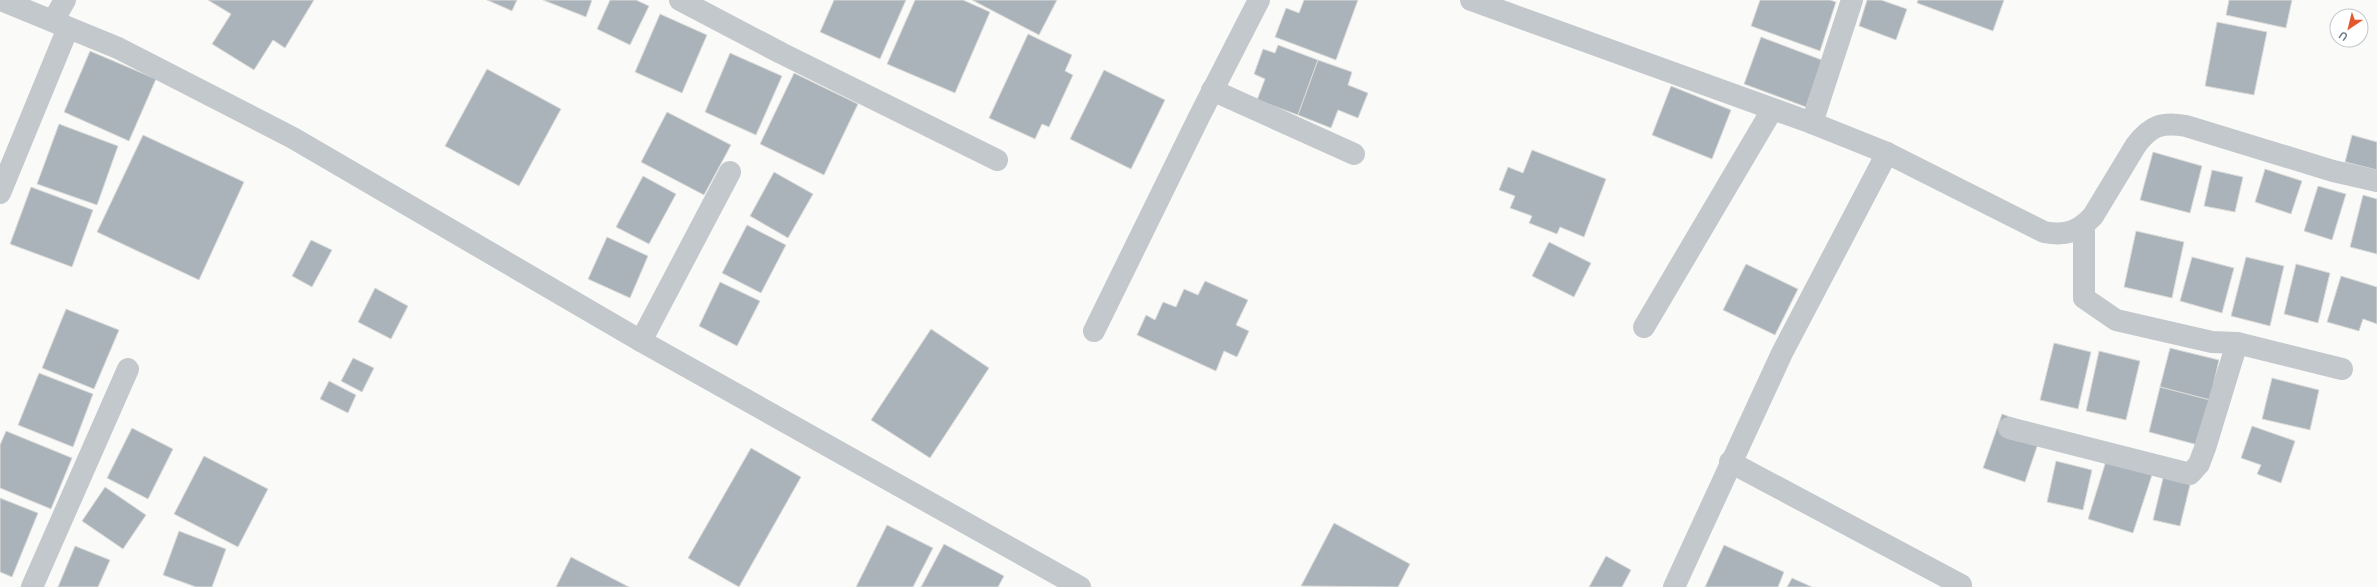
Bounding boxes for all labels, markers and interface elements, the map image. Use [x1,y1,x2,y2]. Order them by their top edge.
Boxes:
north arrow [2329,8,2369,48]
text: U [2336,28,2351,44]

